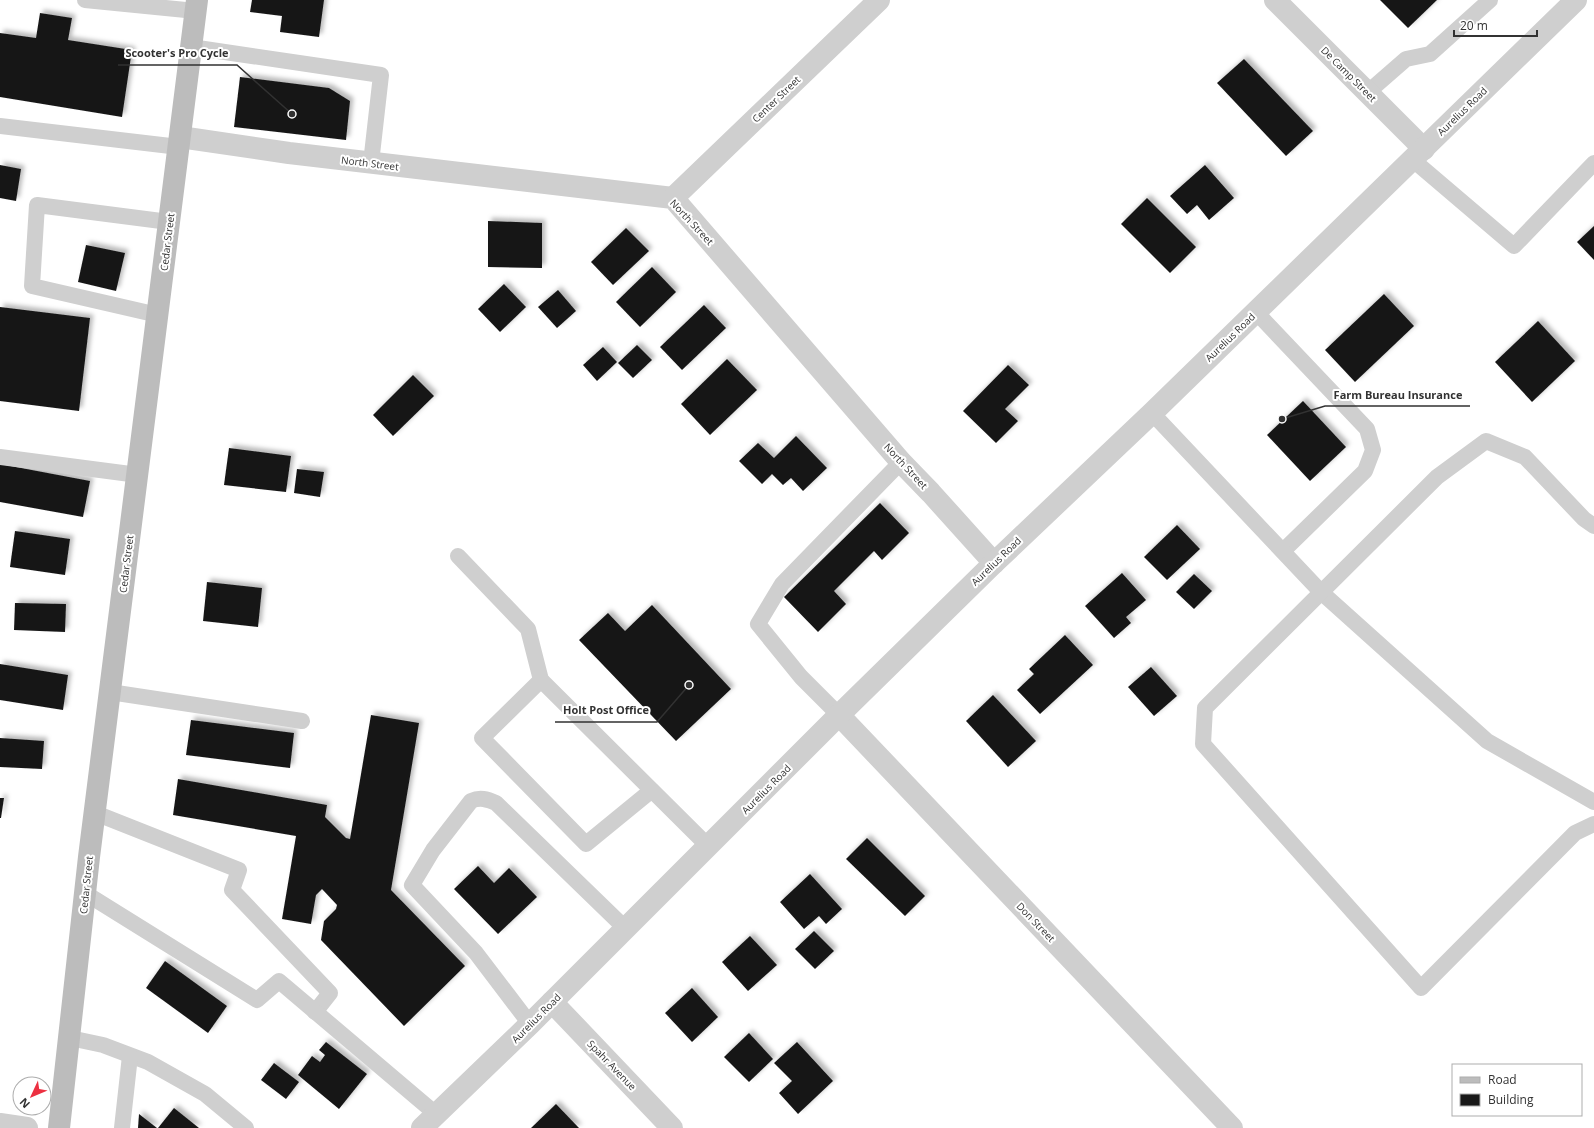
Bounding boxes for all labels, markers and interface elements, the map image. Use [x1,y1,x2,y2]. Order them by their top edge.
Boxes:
scale bar [1454,12,1537,38]
text: 20 m [1460,17,1488,34]
callout: Scooter's Pro Cycle [118,42,237,65]
street label: De Camp Street [1318,43,1380,105]
text: Scooter's Pro Cycle [125,45,229,60]
street label: Center Street [749,72,803,126]
street label: Aurelius Road [1434,84,1490,138]
street label: North Street [340,153,400,174]
street label: North Street [667,196,717,248]
street label: Cedar Street [157,212,178,272]
street label: Aurelius Road [1202,310,1258,364]
callout: Farm Bureau Insurance [1325,383,1470,406]
text: Farm Bureau Insurance [1334,387,1463,402]
street label: North Street [881,440,931,492]
street label: Cedar Street [116,534,137,594]
street label: Aurelius Road [968,534,1024,588]
callout: Holt Post Office [555,699,657,722]
text: Holt Post Office [563,702,649,717]
street label: Aurelius Road [738,761,794,817]
street label: Cedar Street [76,855,96,915]
street label: Don Street [1014,899,1059,945]
street label: Aurelius Road [508,990,564,1046]
street label: Spahr Avenue [584,1037,640,1093]
legend [1452,1064,1582,1116]
text: Road [1488,1071,1517,1088]
north arrow [12,1076,52,1116]
text: Building [1488,1091,1534,1108]
text: N [16,1095,33,1112]

